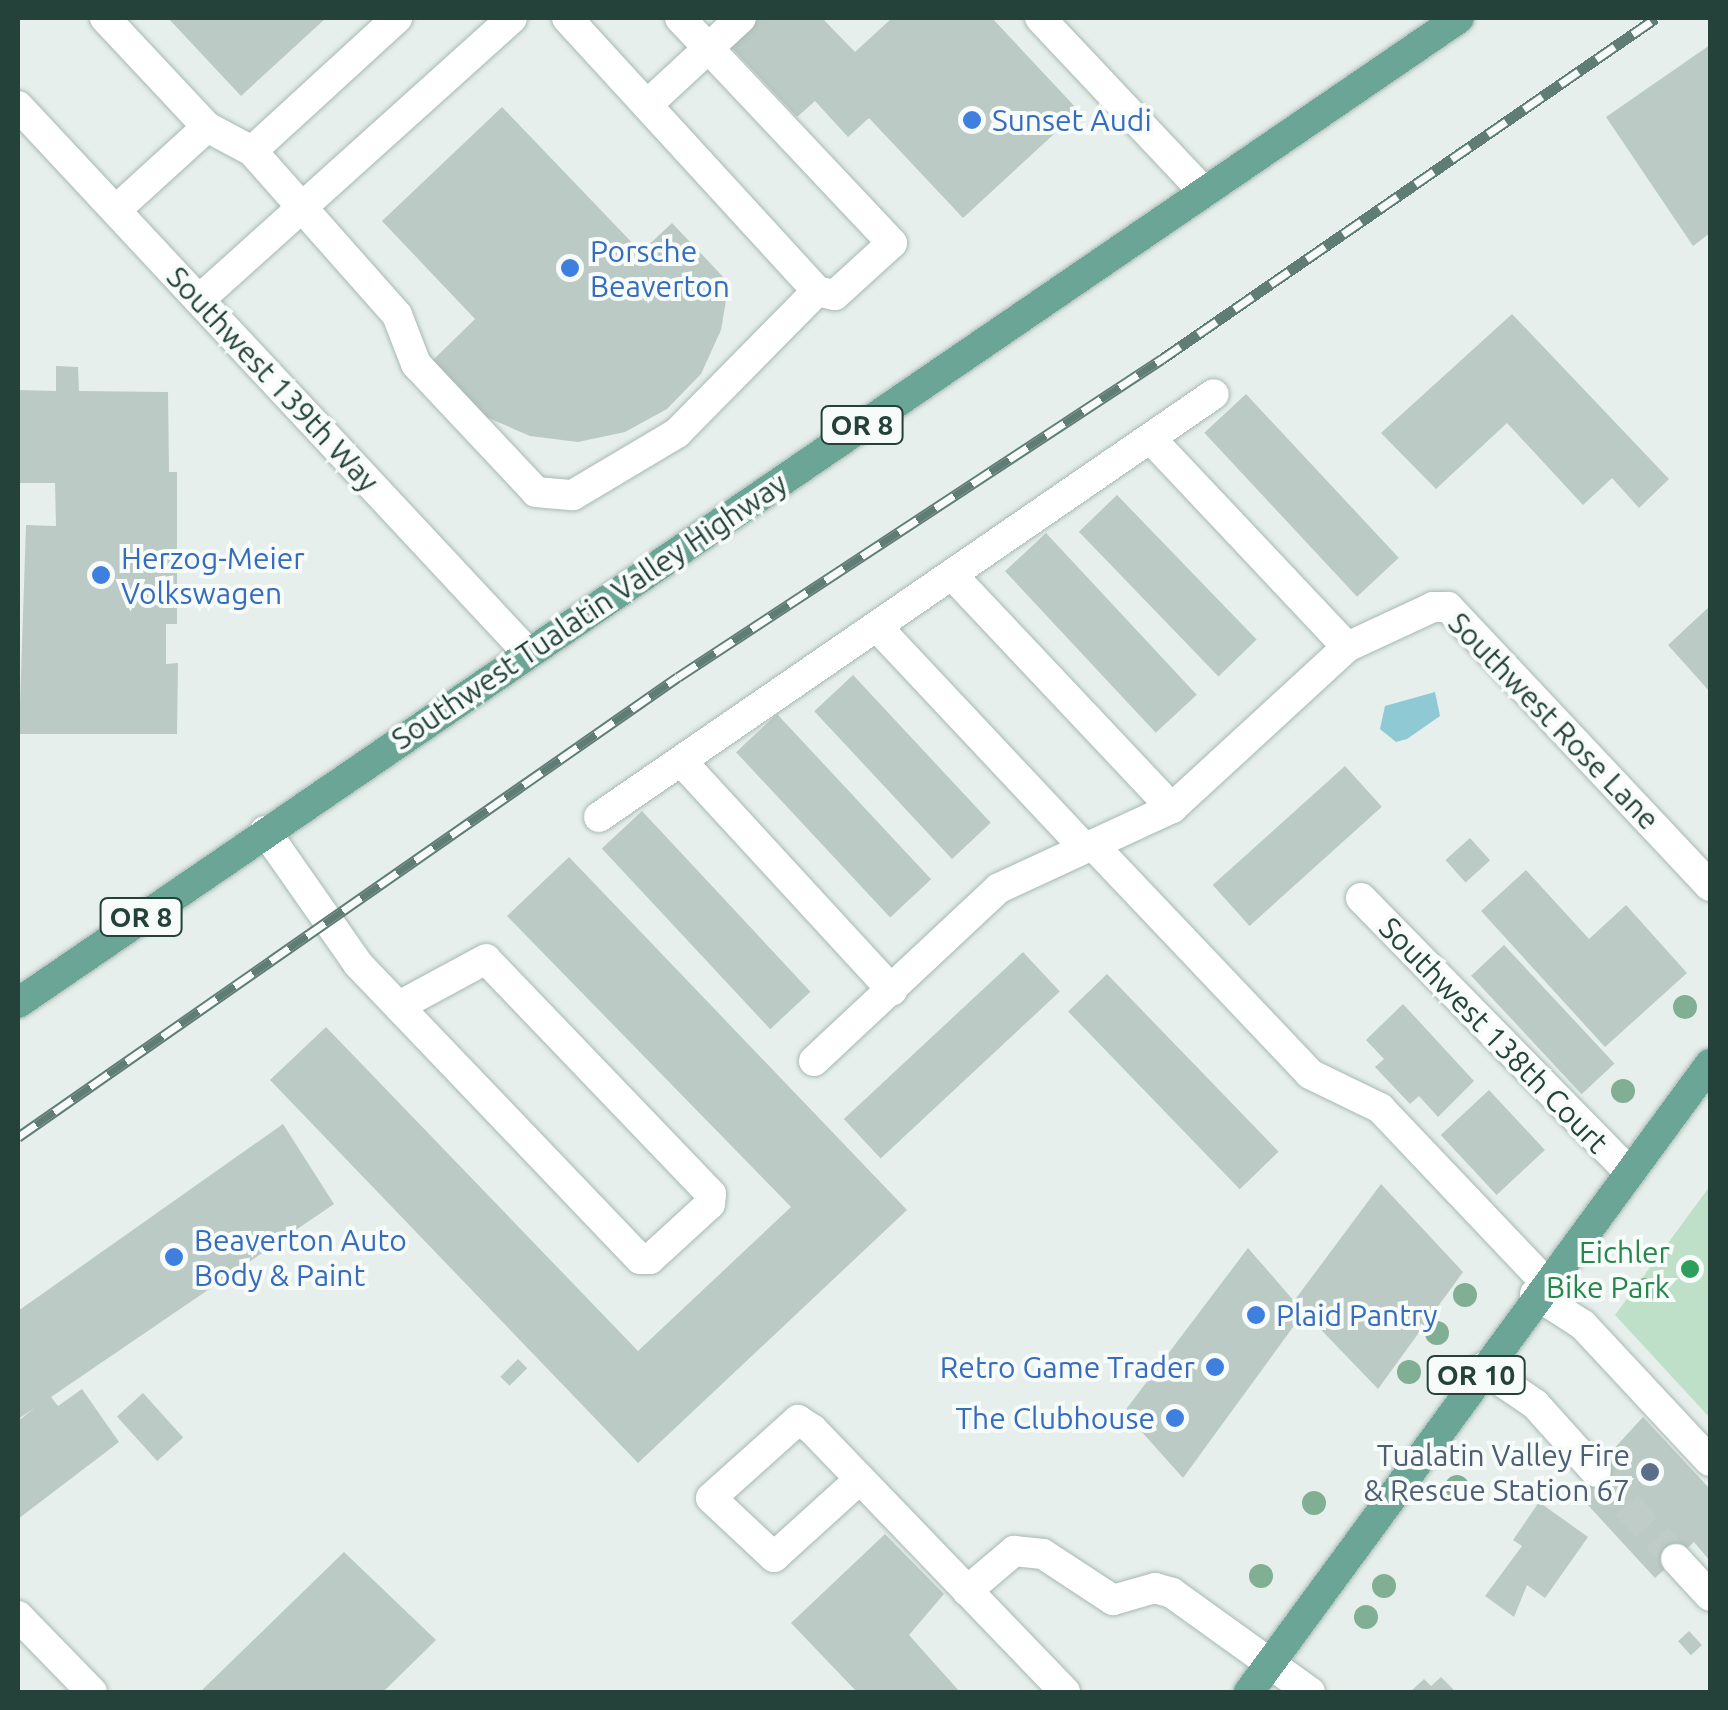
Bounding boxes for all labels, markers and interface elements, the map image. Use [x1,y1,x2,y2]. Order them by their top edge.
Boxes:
place label: Sunset Audi [992,102,1152,138]
marker: Sunset Audi [961,109,983,131]
place label: Porsche Beaverton [590,233,730,304]
marker: Porsche Beaverton [559,257,581,279]
street label: Southwest 139th Way [159,259,387,499]
road number: OR 8 [820,402,904,448]
street label: Southwest Tualatin Valley Highway [385,465,793,757]
place label: Herzog-Meier Volkswagen [121,540,305,610]
marker: Herzog-Meier Volkswagen [90,564,112,586]
street label: Southwest Rose Lane [1441,605,1667,837]
road number: OR 8 [98,894,184,940]
street label: Southwest 138th Court [1372,910,1616,1160]
place label: Beaverton Auto Body & Paint [194,1222,407,1292]
place label: Eichler Bike Park [1546,1234,1670,1304]
marker: Beaverton Auto Body & Paint [163,1246,185,1268]
marker: Eichler Bike Park [1679,1258,1701,1280]
place label: Plaid Pantry [1276,1297,1437,1333]
marker: Plaid Pantry [1245,1304,1267,1326]
place label: Retro Game Trader [940,1349,1195,1385]
road number: OR 10 [1426,1352,1526,1398]
marker: Retro Game Trader [1204,1356,1226,1378]
place label: The Clubhouse [955,1400,1155,1436]
marker: The Clubhouse [1164,1407,1186,1429]
place label: Tualatin Valley Fire & Rescue Station 67 [1363,1437,1630,1508]
marker: Tualatin Valley Fire & Rescue Station 67 [1639,1461,1661,1483]

